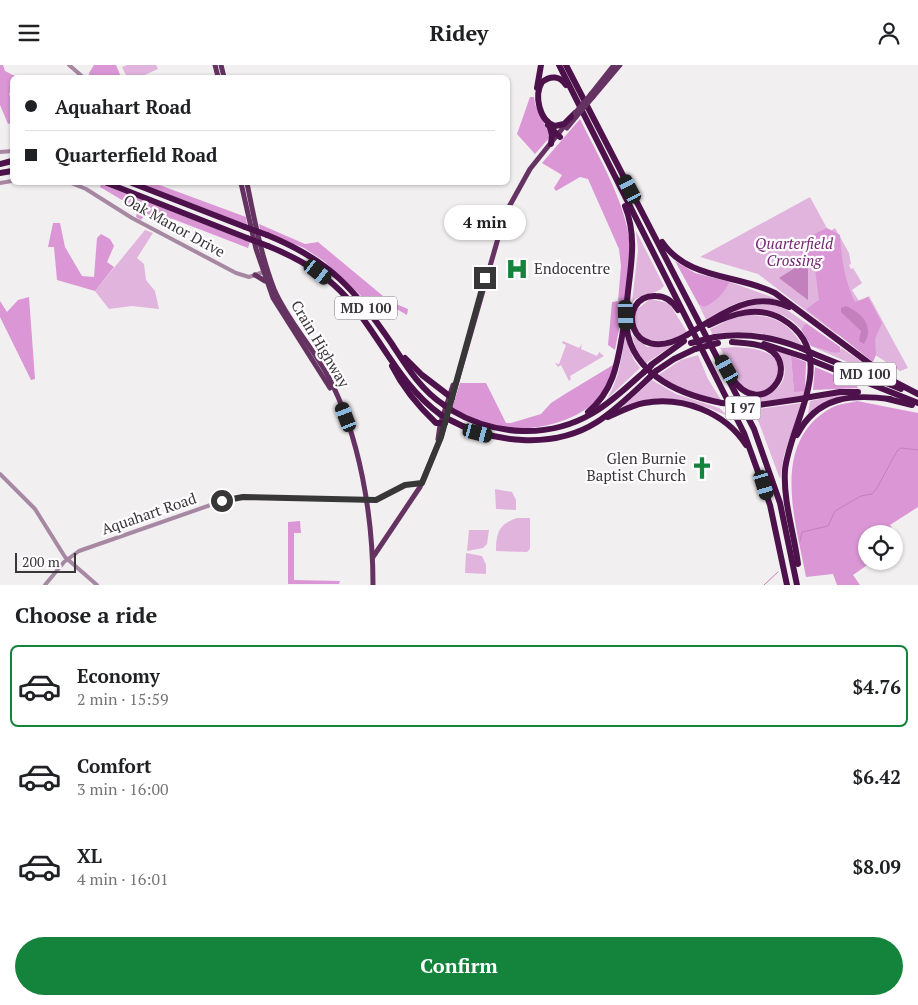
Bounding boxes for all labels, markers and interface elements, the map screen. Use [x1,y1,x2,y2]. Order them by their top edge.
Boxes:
text: Ridey [430,18,488,47]
icon: menu [15,19,43,47]
icon: person [875,19,903,47]
text: Aquahart Road [55,94,191,119]
text: Quarterfield Road [55,142,218,167]
car [616,172,643,206]
street label: Oak Manor Drive [120,189,229,261]
callout: 4 min [444,205,526,241]
text: 4 min [463,211,507,233]
park label: Quarterfield Crossing [755,233,834,270]
hospital icon: Endocentre [504,256,530,282]
car [301,257,334,287]
place label: Endocentre [534,258,610,278]
route end [474,267,496,289]
street label: Crain Highway [287,296,355,391]
road number: MD 100 [335,297,397,319]
car [617,300,634,330]
car [713,352,740,386]
road number: MD 100 [834,363,896,385]
road number: I 97 [726,397,760,419]
car [333,400,358,434]
car [461,422,494,444]
place label: Glen Burnie Baptist Church [586,448,686,485]
church icon: Glen Burnie Baptist Church [689,455,715,481]
car [752,468,775,502]
street label: Aquahart Road [99,487,199,539]
route start [211,490,233,512]
map controls [858,525,903,570]
button: locate [858,525,903,570]
scale bar [15,550,76,573]
text: 200 m [22,552,60,571]
text: Choose a ride [15,600,157,629]
text: Economy [77,663,160,688]
icon: car [17,664,62,709]
text: $4.76 [852,674,901,699]
text: 2 min · 15:59 [77,688,169,710]
text: Comfort [77,753,152,778]
icon: car [17,754,62,799]
text: $6.42 [852,764,901,789]
text: 3 min · 16:00 [77,778,169,800]
text: XL [77,843,102,868]
icon: car [17,844,62,889]
text: $8.09 [852,854,901,879]
text: 4 min · 16:01 [77,868,169,890]
button: Confirm [15,937,903,995]

